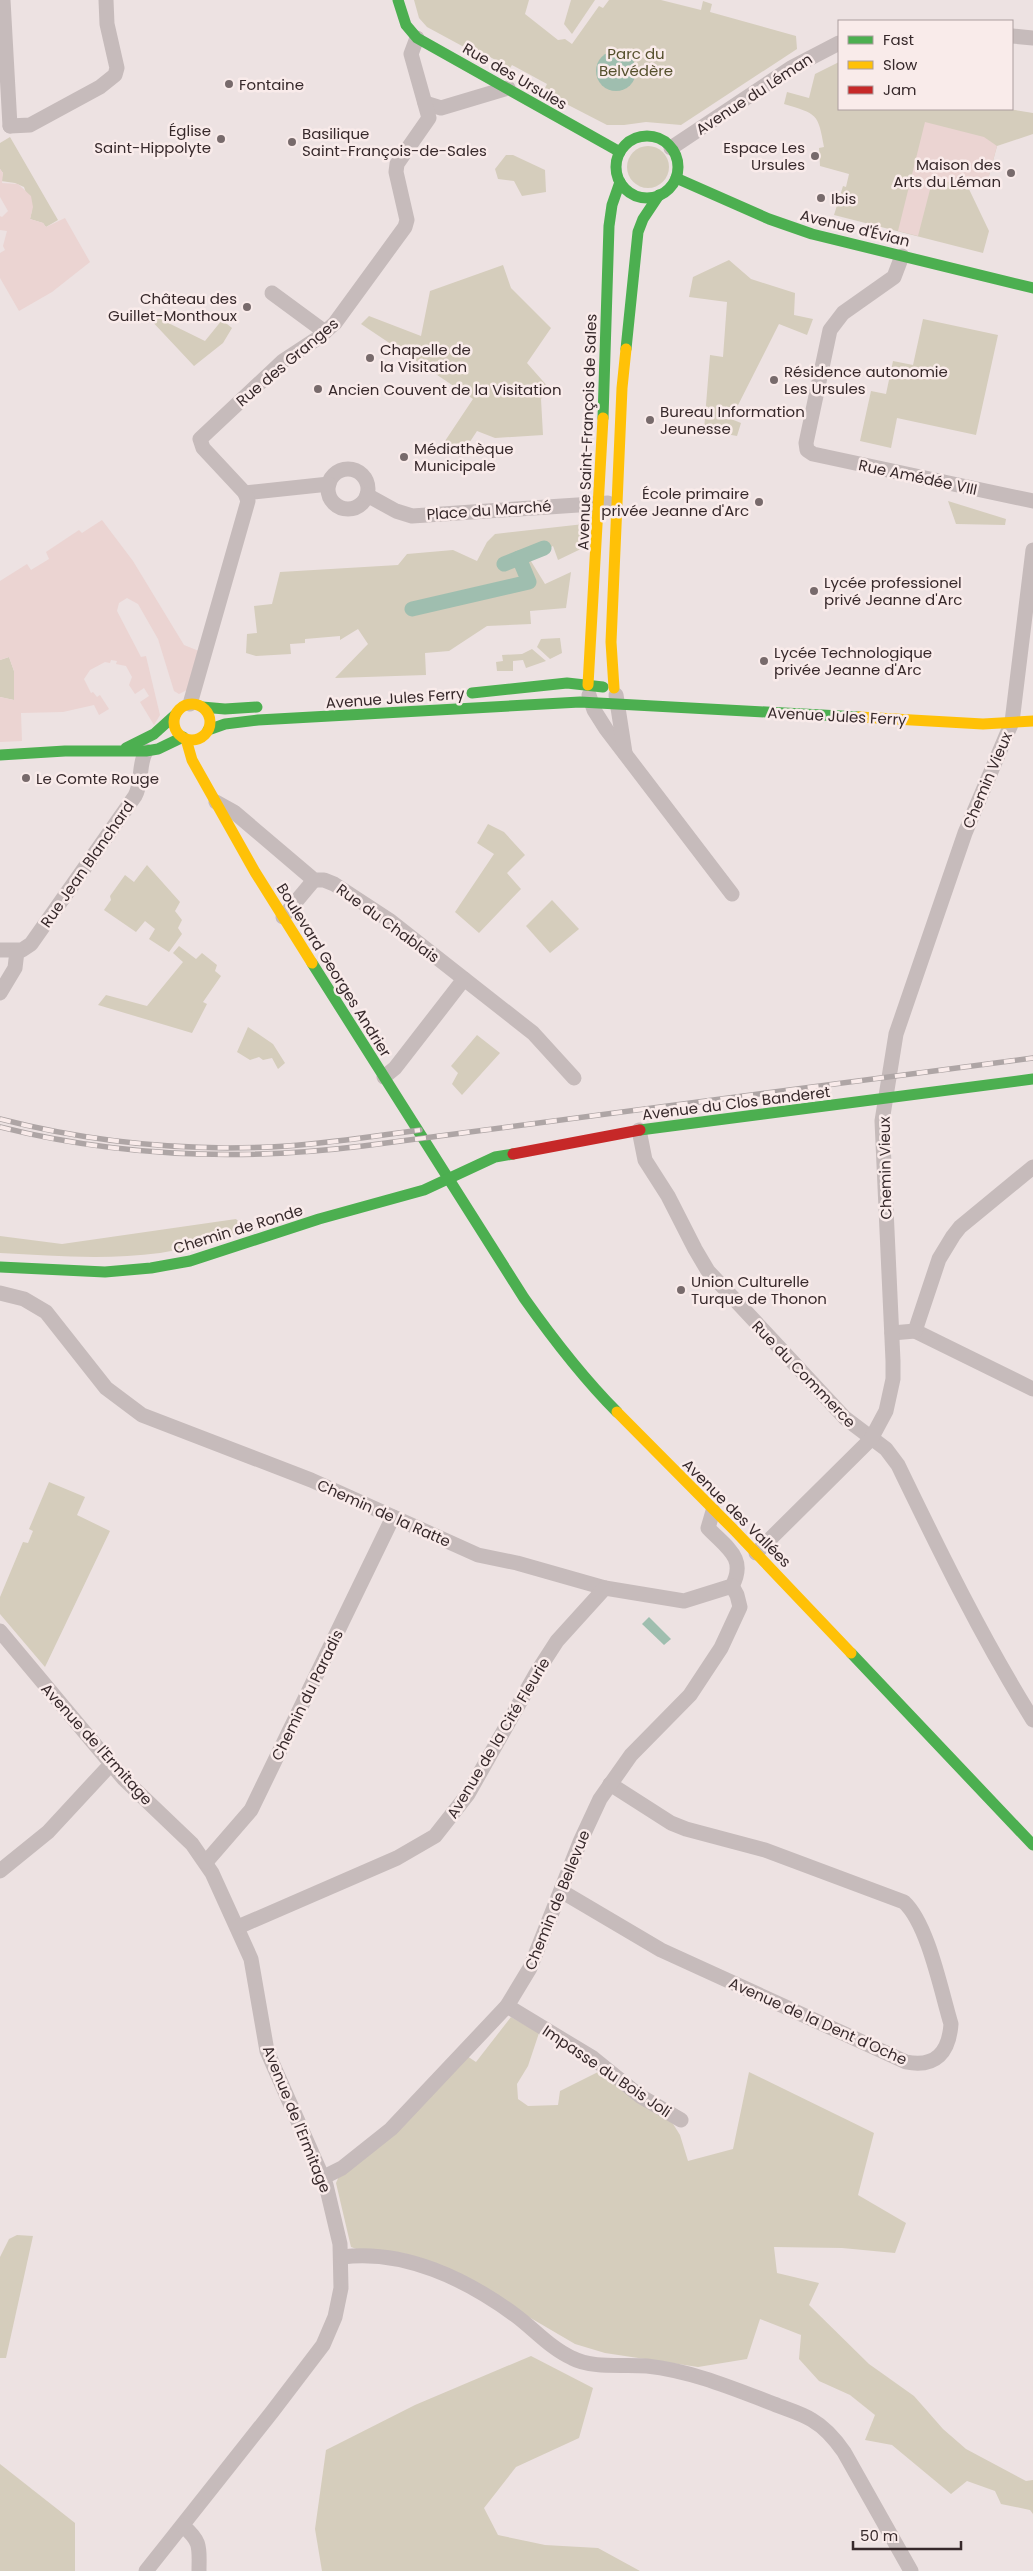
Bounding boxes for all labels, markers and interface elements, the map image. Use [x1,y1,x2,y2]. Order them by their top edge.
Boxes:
legend [838,20,1013,110]
text: Fast [883,29,914,50]
street label: Rue des Ursules [459,38,571,114]
park label: Parc du Belvédère [599,43,673,81]
street label: Avenue du Léman [692,48,816,140]
text: Slow [883,54,918,75]
place label: Fontaine [239,74,304,95]
marker: Fontaine [223,78,235,90]
text: Jam [883,79,917,100]
place label: Église Saint-Hippolyte [94,120,211,158]
place label: Basilique Saint-François-de-Sales [302,123,487,161]
marker: Église Saint-Hippolyte [215,133,227,145]
marker: Basilique Saint-François-de-Sales [286,136,298,148]
place label: Espace Les Ursules [723,137,805,175]
marker: Espace Les Ursules [809,150,821,162]
place label: Maison des Arts du Léman [893,154,1001,192]
marker: Maison des Arts du Léman [1005,167,1017,179]
place label: Ibis [831,188,857,209]
marker: Ibis [815,192,827,204]
street label: Avenue d'Évian [798,204,912,252]
place label: Château des Guillet-Monthoux [108,288,237,326]
marker: Château des Guillet-Monthoux [241,301,253,313]
street label: Rue des Granges [231,313,343,411]
street label: Avenue Saint-François de Sales [572,313,602,551]
place label: Chapelle de la Visitation [380,339,471,377]
marker: Chapelle de la Visitation [364,352,376,364]
place label: Résidence autonomie Les Ursules [784,361,948,399]
marker: Résidence autonomie Les Ursules [768,374,780,386]
place label: Ancien Couvent de la Visitation [328,379,562,400]
marker: Ancien Couvent de la Visitation [312,383,324,395]
place label: Bureau Information Jeunesse [660,401,805,439]
marker: Bureau Information Jeunesse [644,414,656,426]
place label: Médiathèque Municipale [414,438,514,476]
marker: Médiathèque Municipale [398,451,410,463]
street label: Rue Amédée VIII [857,454,979,500]
place label: École primaire privée Jeanne d'Arc [601,483,749,521]
street label: Place du Marché [426,495,552,525]
marker: École primaire privée Jeanne d'Arc [753,496,765,508]
place label: Lycée professionel privé Jeanne d'Arc [824,572,962,610]
marker: Lycée professionel privé Jeanne d'Arc [808,585,820,597]
place label: Lycée Technologique privée Jeanne d'Arc [774,642,932,680]
marker: Lycée Technologique privée Jeanne d'Arc [758,655,770,667]
street label: Avenue Jules Ferry [325,683,466,713]
street label: Avenue Jules Ferry [767,702,908,730]
street label: Chemin Vieux [957,728,1017,832]
place label: Le Comte Rouge [36,768,159,789]
marker: Le Comte Rouge [20,772,32,784]
street label: Rue Jean Blanchard [35,796,139,932]
street label: Rue du Chablais [332,878,444,968]
street label: Boulevard Georges Andrier [272,879,396,1061]
street label: Avenue du Clos Banderet [641,1081,831,1125]
street label: Chemin Vieux [874,1116,896,1220]
street label: Chemin de Ronde [171,1199,305,1259]
place label: Union Culturelle Turque de Thonon [691,1271,827,1309]
marker: Union Culturelle Turque de Thonon [675,1284,687,1296]
street label: Rue du Commerce [747,1316,861,1432]
street label: Avenue des Vallées [678,1454,796,1572]
street label: Chemin de la Ratte [314,1474,454,1552]
street label: Chemin du Paradis [266,1626,348,1764]
street label: Avenue de la Cité Fleurie [442,1654,554,1822]
street label: Avenue de l'Ermitage [37,1679,157,1809]
street label: Chemin de Bellevue [519,1827,595,1973]
street label: Avenue de la Dent d'Oche [726,1972,910,2070]
street label: Impasse du Bois Joli [538,2020,676,2122]
street label: Avenue de l'Ermitage [258,2042,336,2196]
scale bar [853,2518,960,2550]
text: 50 m [860,2525,898,2546]

